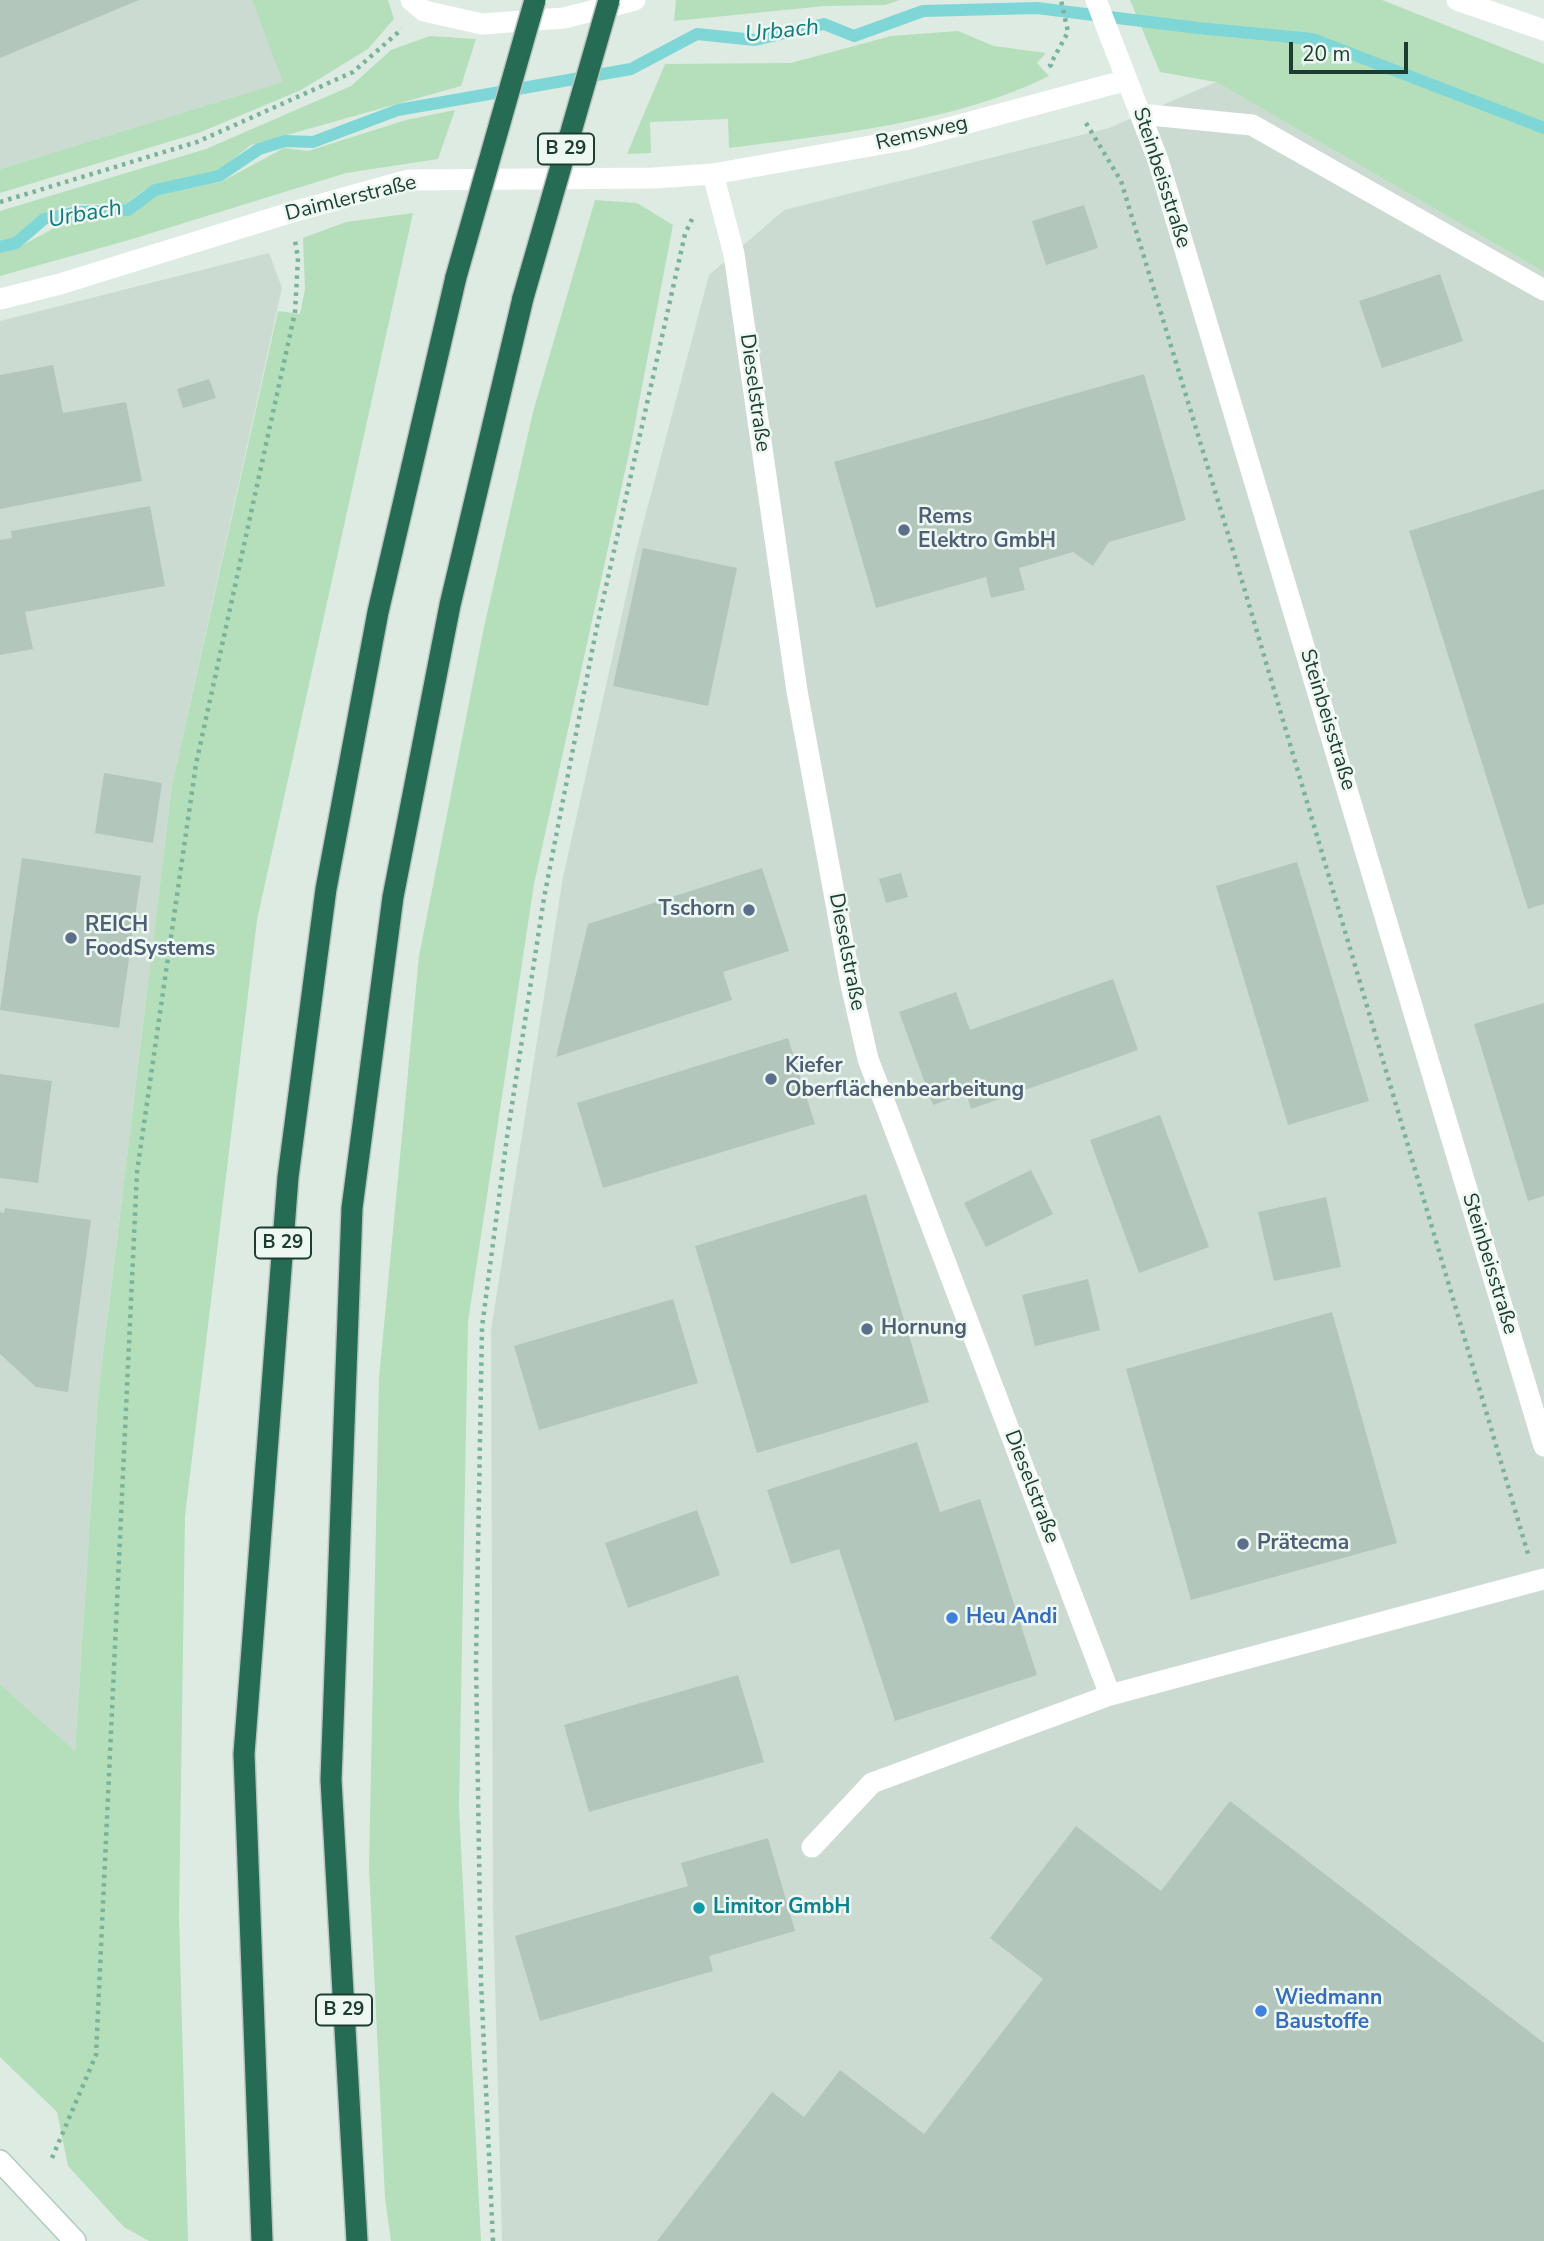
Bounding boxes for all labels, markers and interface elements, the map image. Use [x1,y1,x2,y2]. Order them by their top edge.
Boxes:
water label: Urbach [744,14,820,50]
scale bar [1292,28,1411,72]
text: 20 m [1302,40,1351,68]
street label: Steinbeisstraße [1126,104,1196,252]
street label: Remsweg [873,111,971,157]
road number: B 29 [538,134,594,164]
street label: Daimlerstraße [283,171,419,227]
water label: Urbach [46,195,124,235]
street label: Dieselstraße [733,332,775,454]
place label: Rems Elektro GmbH [918,505,1056,555]
marker: Rems Elektro GmbH [896,522,912,538]
street label: Steinbeisstraße [1294,646,1360,794]
street label: Dieselstraße [822,891,870,1013]
place label: Tschorn [659,897,735,923]
marker: Tschorn [741,902,757,918]
place label: REICH FoodSystems [85,913,215,963]
marker: REICH FoodSystems [63,930,79,946]
place label: Kiefer Oberflächenbearbeitung [785,1054,1024,1104]
marker: Kiefer Oberflächenbearbeitung [763,1071,779,1087]
street label: Steinbeisstraße [1456,1190,1522,1338]
road number: B 29 [255,1228,311,1259]
place label: Hornung [881,1316,967,1342]
marker: Hornung [859,1321,875,1337]
street label: Dieselstraße [998,1427,1064,1547]
place label: Prätecma [1257,1531,1349,1557]
marker: Prätecma [1235,1536,1251,1552]
place label: Heu Andi [966,1605,1057,1631]
marker: Heu Andi [944,1610,960,1626]
place label: Limitor GmbH [713,1895,851,1921]
marker: Limitor GmbH [691,1900,707,1916]
place label: Wiedmann Baustoffe [1275,1986,1382,2036]
road number: B 29 [316,1994,372,2026]
marker: Wiedmann Baustoffe [1253,2003,1269,2019]

